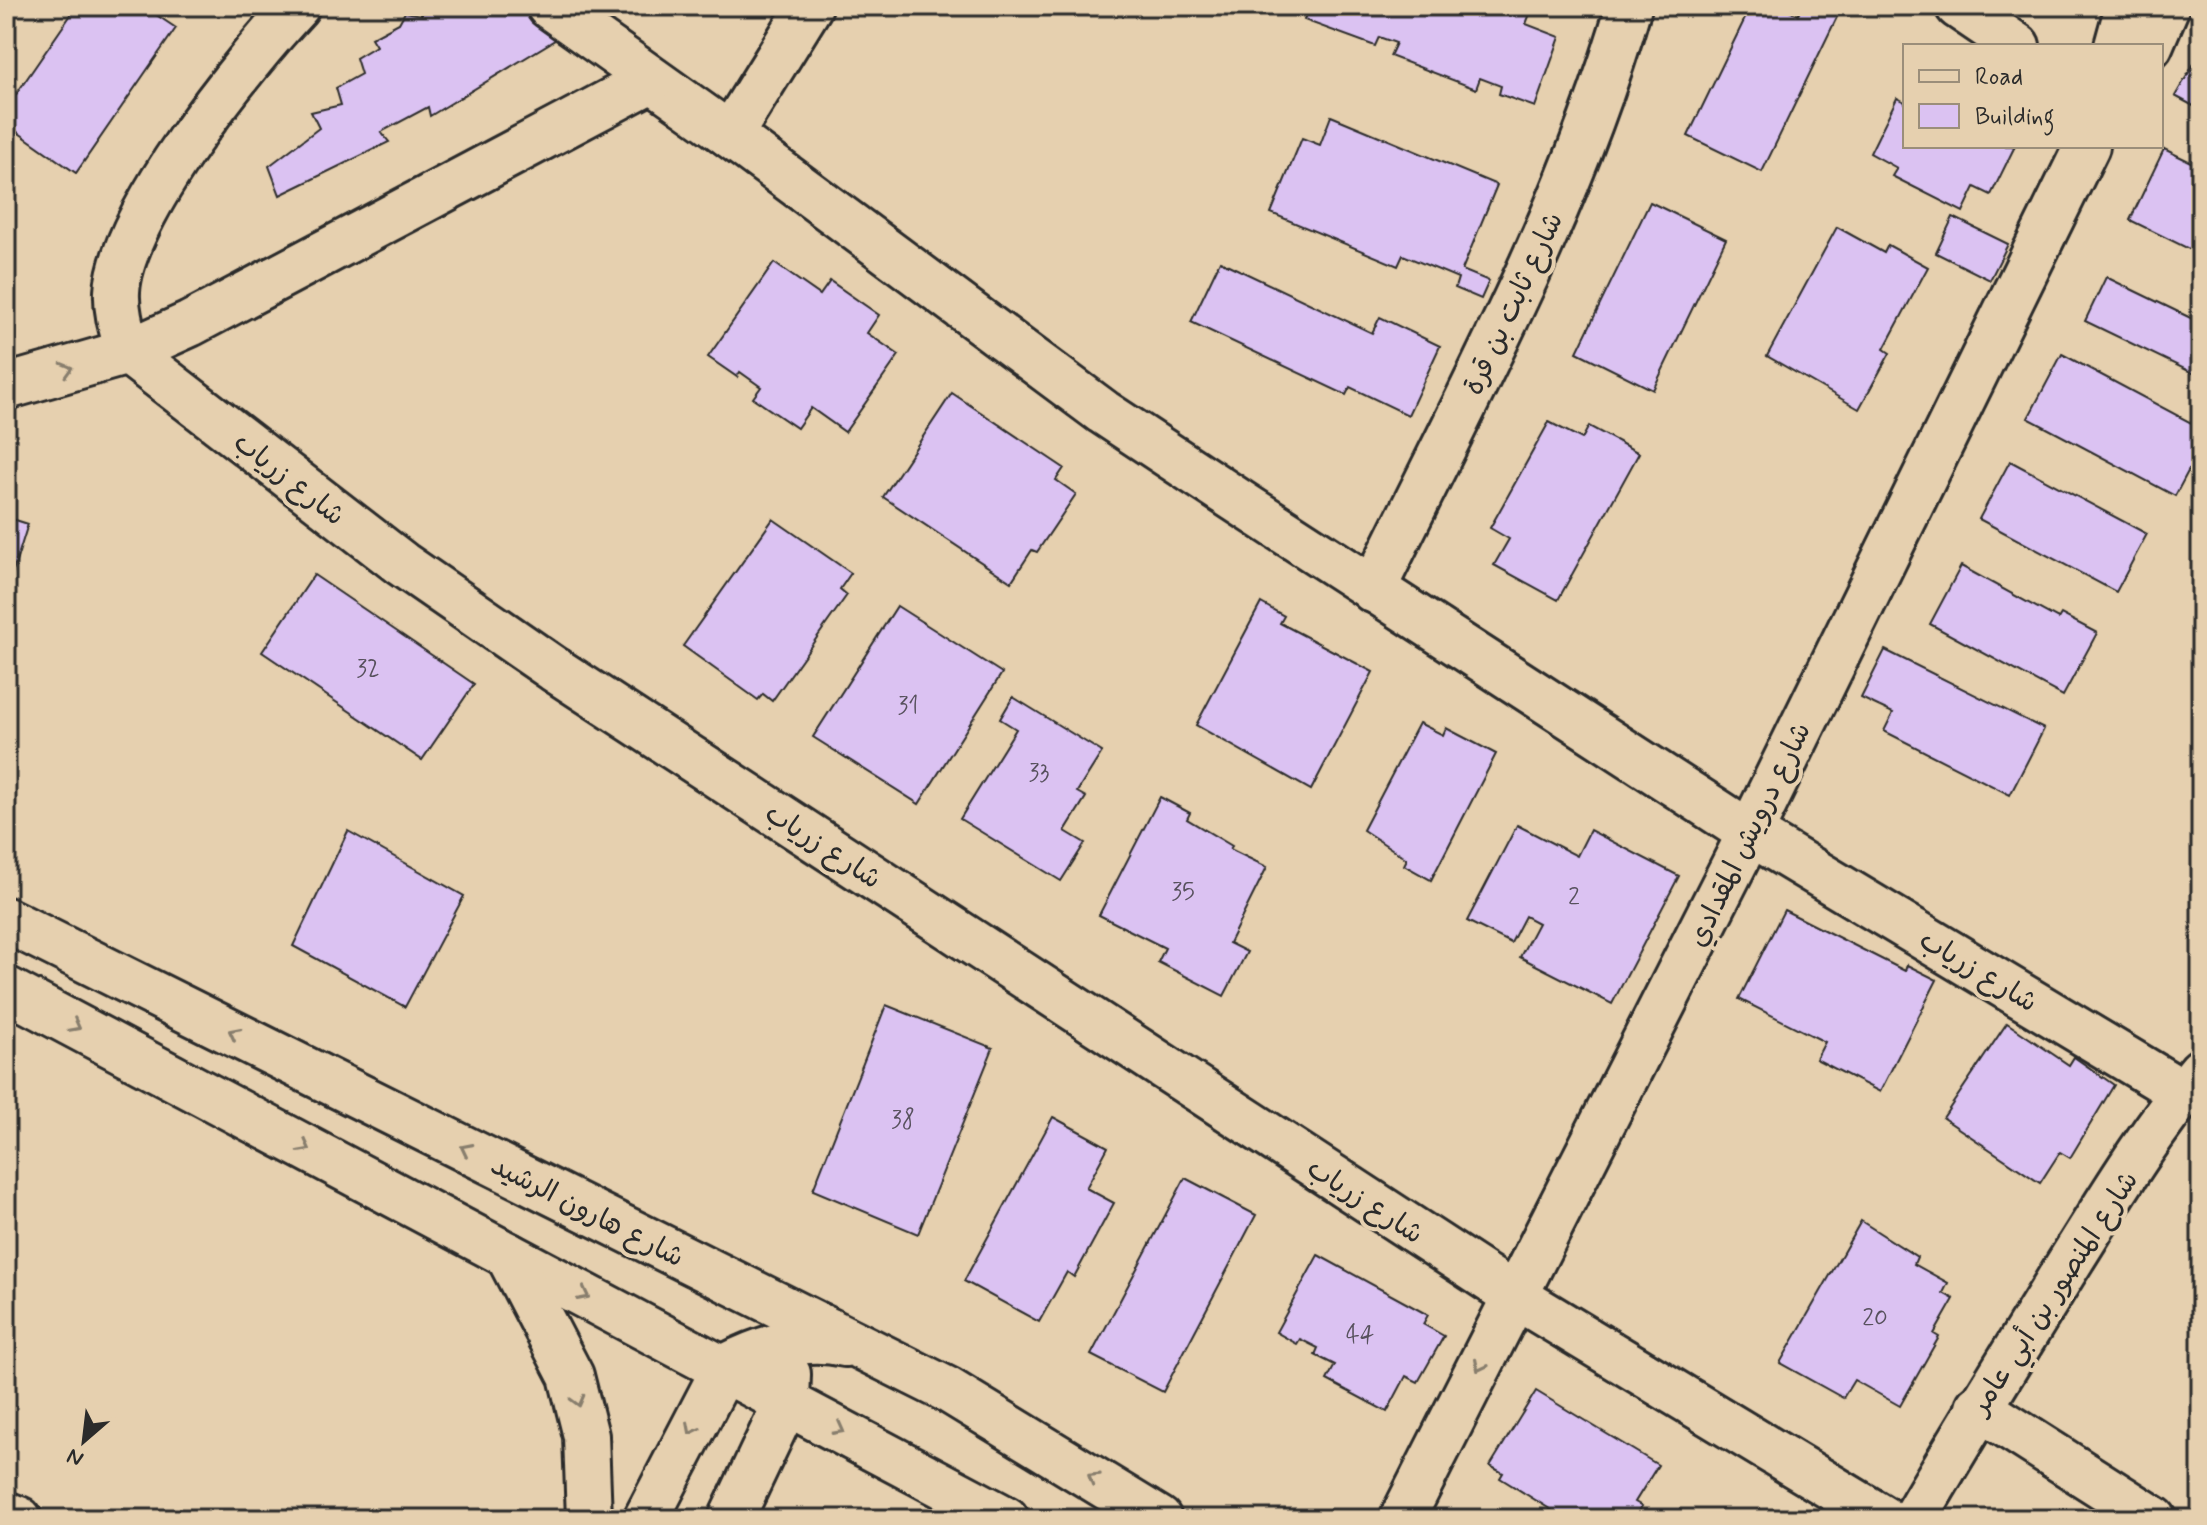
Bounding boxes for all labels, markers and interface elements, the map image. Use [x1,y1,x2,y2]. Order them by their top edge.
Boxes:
legend [1903,44,2163,148]
text: Road [1975,62,2023,93]
text: Building [1975,102,2055,136]
street label: شارع ثابت بن قرة [1456,207,1573,402]
one-way arrow [60,362,73,378]
street label: شارع زرياب [225,425,352,535]
house number: 32 [356,654,380,685]
house number: 31 [897,691,919,722]
street label: شارع درويش المقدادي [1680,717,1821,953]
house number: 33 [1029,758,1050,789]
street label: شارع زرياب [757,796,888,898]
house number: 35 [1171,877,1195,908]
house number: 2 [1568,882,1580,913]
street label: شارع زرياب [1912,922,2044,1022]
one-way arrow [67,1016,81,1031]
one-way arrow [227,1027,242,1043]
house number: 38 [891,1105,915,1136]
one-way arrow [296,1138,311,1153]
one-way arrow [460,1144,475,1159]
street label: شارع هارون الرشيد [484,1148,690,1277]
street label: شارع زرياب [1299,1151,1430,1253]
street label: شارع المنصور بن أبي عامر [1961,1165,2151,1426]
one-way arrow [576,1285,591,1300]
house number: 20 [1862,1303,1888,1334]
house number: 44 [1346,1320,1374,1351]
one-way arrow [1474,1357,1489,1372]
one-way arrow [568,1394,585,1408]
north arrow [44,1401,124,1481]
one-way arrow [830,1419,845,1435]
one-way arrow [687,1420,702,1435]
text: N [63,1441,89,1473]
one-way arrow [1087,1472,1102,1487]

